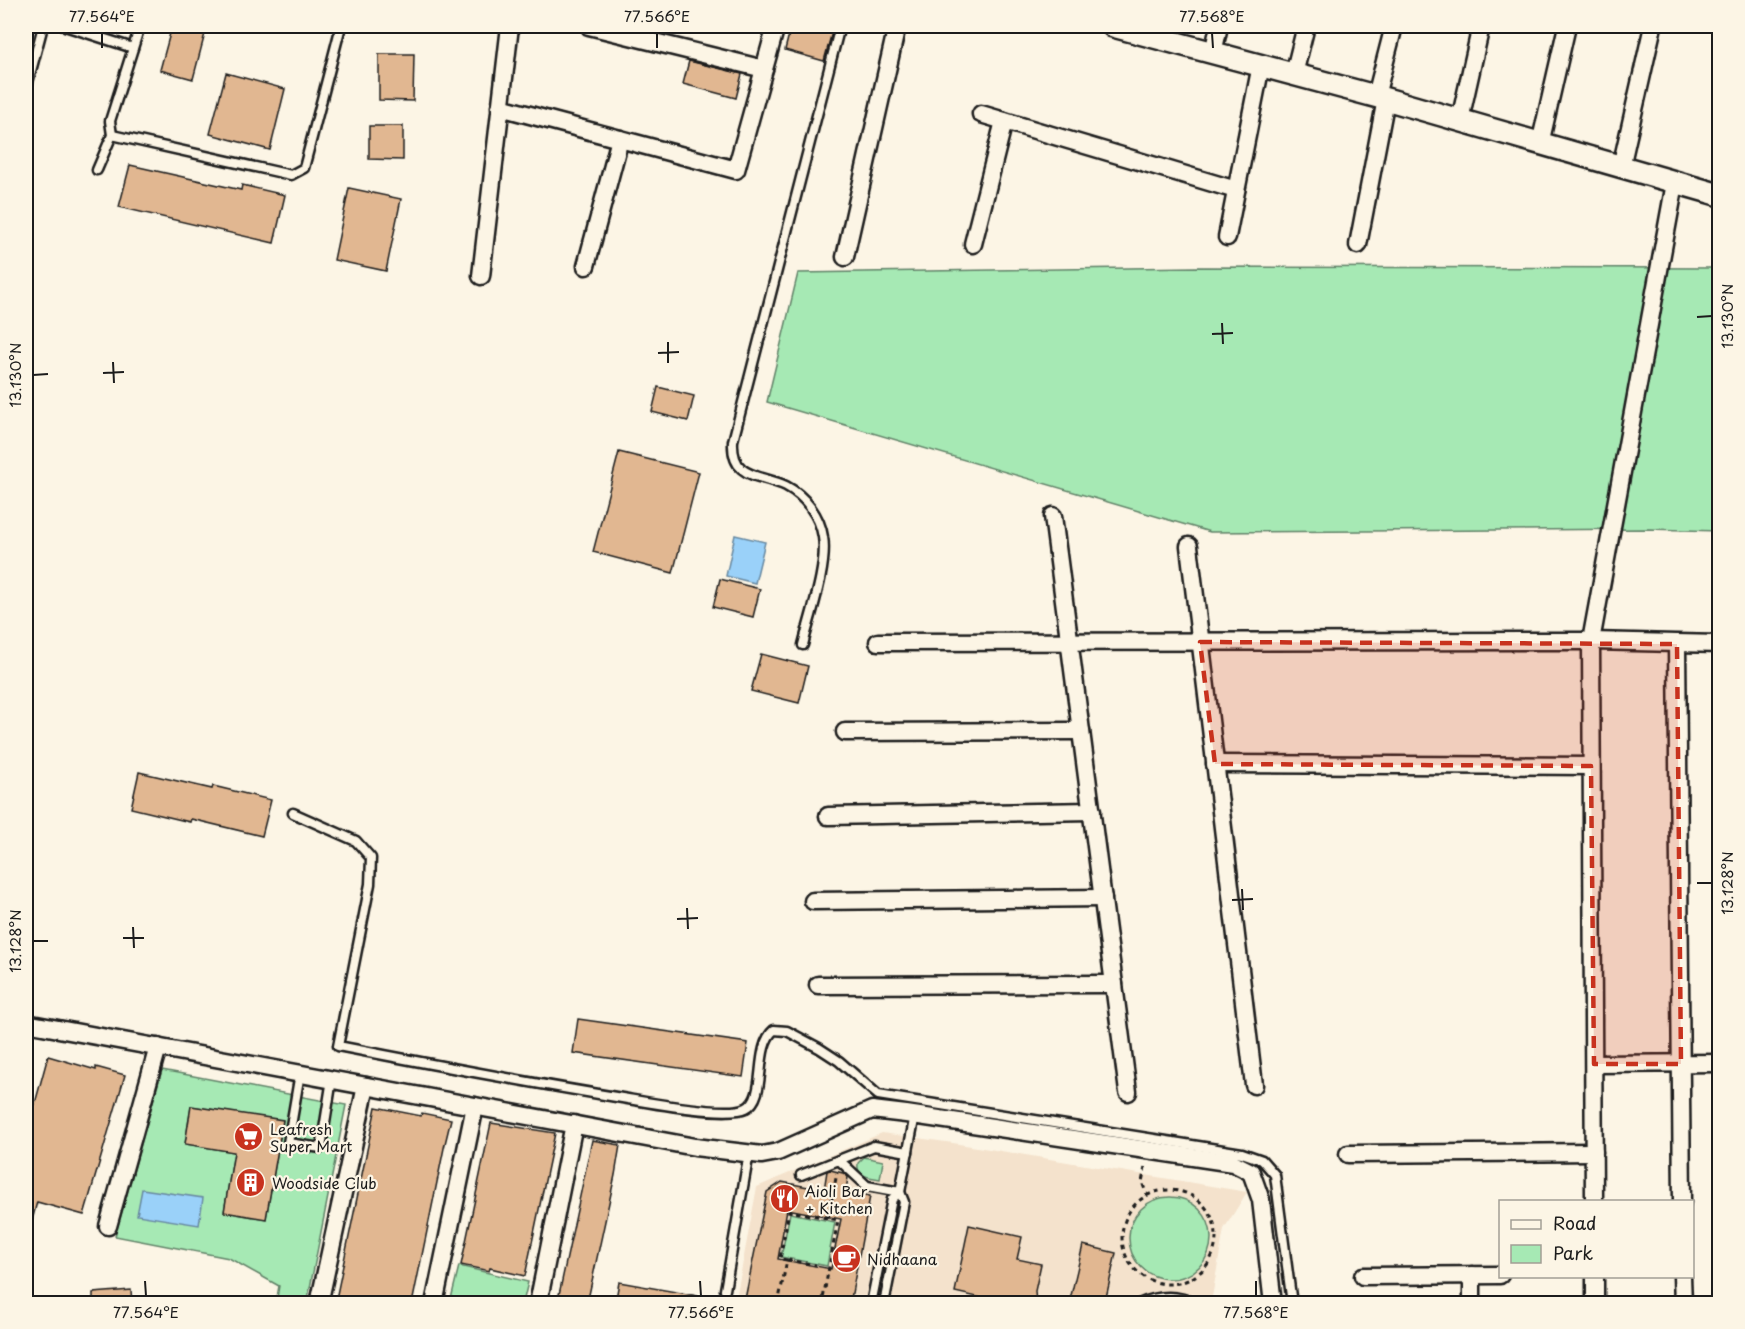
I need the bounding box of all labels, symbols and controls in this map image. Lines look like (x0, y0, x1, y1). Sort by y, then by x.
text: 77.564°E (69, 4, 135, 27)
text: 77.566°E (624, 4, 690, 27)
text: 77.568°E (1179, 4, 1245, 27)
text: 13.130°N (1715, 283, 1738, 349)
text: 13.130°N (3, 342, 26, 408)
text: 13.128°N (1715, 851, 1738, 915)
text: 13.128°N (3, 909, 26, 973)
place label: Leafresh Super Mart (270, 1117, 352, 1157)
supermarket icon: Leafresh Super Mart (233, 1121, 265, 1153)
building icon: Woodside Club (235, 1166, 267, 1198)
place label: Woodside Club (272, 1171, 376, 1194)
place label: Aioli Bar + Kitchen (805, 1179, 873, 1219)
restaurant icon: Aioli Bar + Kitchen (768, 1183, 800, 1215)
legend (1499, 1200, 1694, 1278)
text: Road (1553, 1209, 1597, 1236)
text: Park (1553, 1239, 1593, 1266)
cafe icon: Nidhaana (830, 1242, 862, 1274)
place label: Nidhaana (867, 1247, 938, 1270)
text: 77.564°E (113, 1300, 179, 1323)
text: 77.566°E (668, 1300, 734, 1323)
text: 77.568°E (1223, 1300, 1289, 1323)

